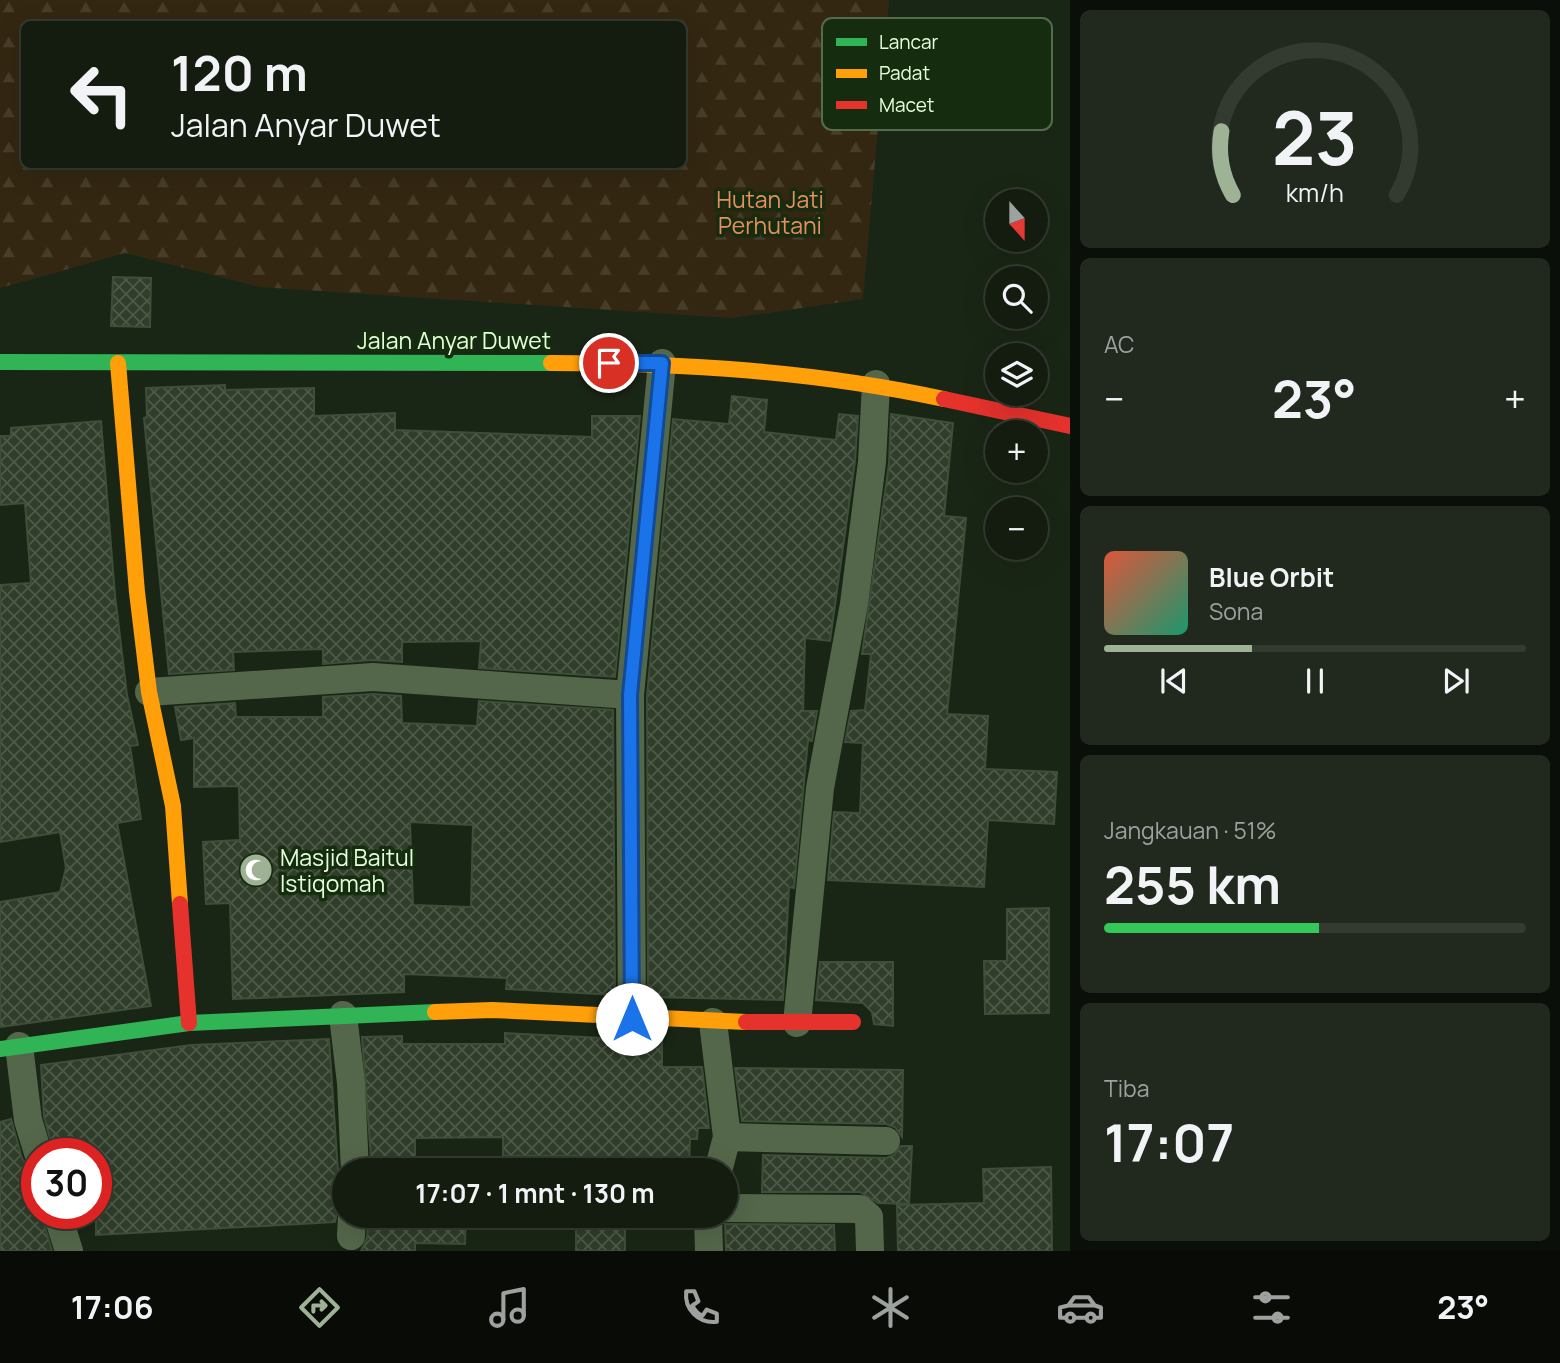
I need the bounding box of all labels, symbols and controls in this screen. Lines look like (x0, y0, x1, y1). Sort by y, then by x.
legend (822, 18, 1052, 130)
text: Lancar (879, 29, 938, 55)
text: 120 m (171, 39, 308, 106)
icon: left (56, 49, 147, 140)
text: Padat (879, 60, 930, 86)
text: 23 (1272, 87, 1358, 187)
text: Macet (879, 92, 934, 118)
text: Jalan Anyar Duwet (171, 103, 441, 147)
text: km/h (1286, 175, 1344, 210)
park label: Hutan Jati Perhutani (716, 183, 824, 241)
north arrow (985, 189, 1048, 252)
map controls (985, 189, 1048, 560)
button: search (985, 266, 1048, 329)
street label: Jalan Anyar Duwet (357, 324, 551, 356)
text: AC (1104, 328, 1135, 360)
pin (579, 333, 639, 393)
button: layers (985, 343, 1048, 406)
icon: arrive (590, 344, 628, 382)
text: 23° (1272, 363, 1357, 434)
text: − (1104, 372, 1125, 424)
text: + (1504, 372, 1526, 424)
button: + (985, 420, 1048, 483)
button: − (985, 497, 1048, 560)
text: Blue Orbit (1209, 559, 1334, 595)
text: Sona (1209, 595, 1263, 627)
icon: previous (1155, 662, 1193, 700)
icon: pause (1296, 662, 1334, 700)
icon: next (1437, 662, 1475, 700)
text: Jangkauan · 51% (1104, 814, 1276, 846)
place label: Masjid Baitul Istiqomah (280, 841, 414, 899)
text: 255 km (1104, 849, 1281, 920)
mosque icon: Masjid Baitul Istiqomah (237, 851, 275, 889)
position arrow (595, 982, 669, 1056)
text: Tiba (1104, 1072, 1149, 1104)
text: 17:07 (1104, 1107, 1234, 1178)
speed limit sign: 30 (21, 1138, 112, 1229)
text: 17:07 · 1 mnt · 130 m (415, 1175, 655, 1211)
icon: directions (295, 1283, 344, 1332)
icon: music (485, 1283, 534, 1332)
icon: phone (676, 1283, 725, 1332)
icon: climate (866, 1283, 915, 1332)
icon: car (1056, 1283, 1105, 1332)
icon: filters (1247, 1283, 1296, 1332)
text: 17:06 (71, 1285, 154, 1329)
text: 23° (1437, 1285, 1489, 1329)

